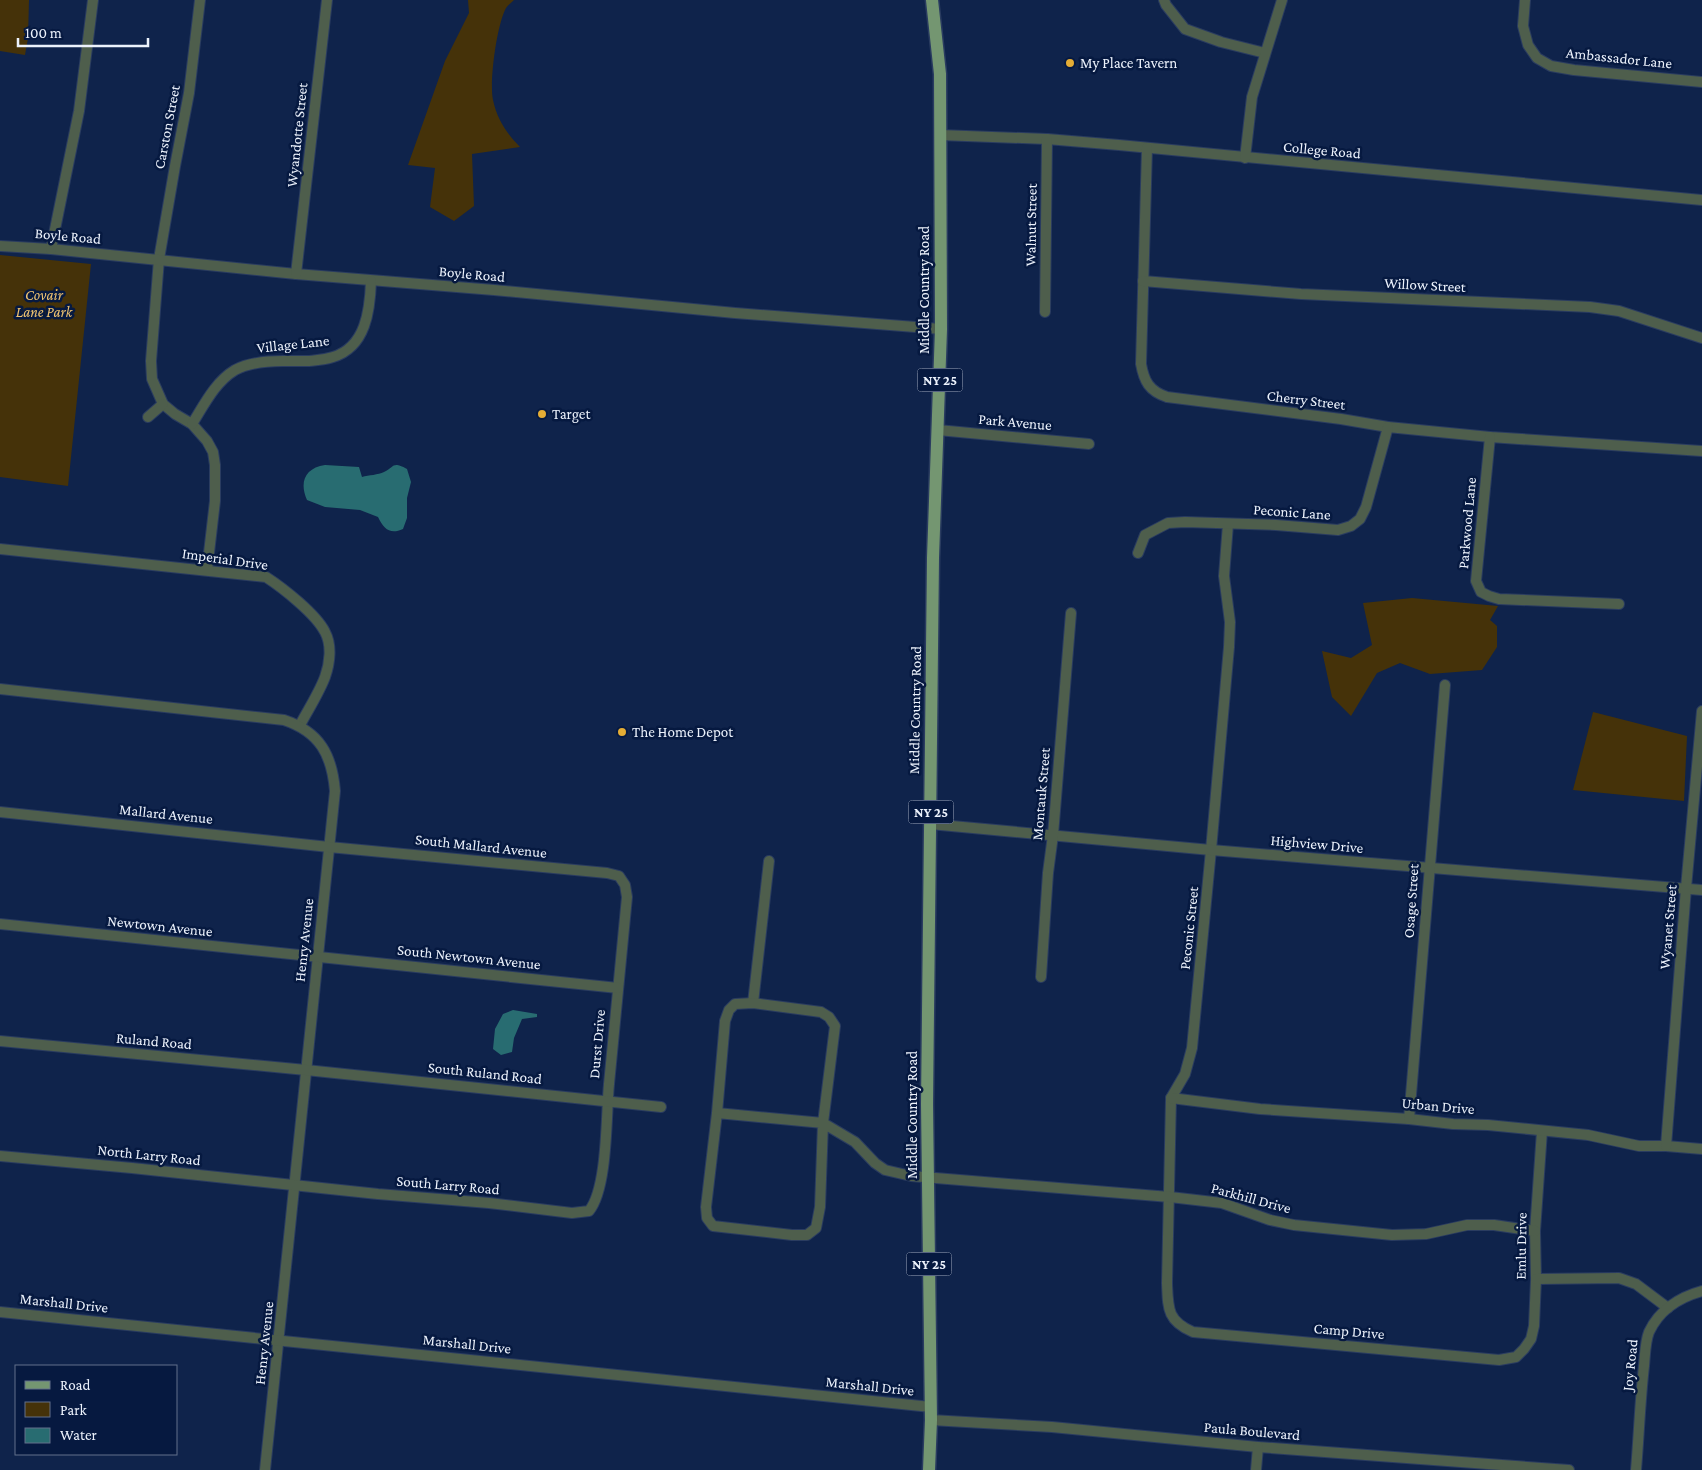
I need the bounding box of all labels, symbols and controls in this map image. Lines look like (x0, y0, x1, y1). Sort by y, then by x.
scale bar (18, 15, 148, 47)
text: 100 m (25, 25, 62, 41)
street label: Ambassador Lane (1565, 44, 1673, 72)
place label: My Place Tavern (1080, 55, 1177, 72)
marker: My Place Tavern (1064, 57, 1076, 69)
street label: Wyandotte Street (284, 81, 312, 188)
street label: Carston Street (151, 83, 183, 170)
street label: College Road (1283, 139, 1361, 162)
street label: Walnut Street (1022, 182, 1040, 267)
street label: Boyle Road (34, 225, 102, 248)
street label: Middle Country Road (916, 226, 933, 354)
street label: Boyle Road (438, 263, 506, 286)
street label: Willow Street (1384, 275, 1467, 295)
park label: Covair Lane Park (16, 287, 74, 320)
street label: Village Lane (256, 332, 331, 357)
road number: NY 25 (918, 368, 962, 392)
street label: Cherry Street (1266, 387, 1347, 414)
place label: Target (552, 406, 591, 423)
marker: Target (536, 408, 548, 420)
street label: Park Avenue (978, 411, 1053, 433)
street label: Parkwood Lane (1455, 476, 1479, 570)
street label: Peconic Lane (1253, 501, 1332, 523)
street label: Imperial Drive (181, 545, 269, 574)
street label: Middle Country Road (906, 646, 925, 774)
place label: The Home Depot (632, 724, 734, 741)
marker: The Home Depot (616, 726, 628, 738)
street label: Montauk Street (1029, 746, 1053, 841)
road number: NY 25 (908, 800, 954, 824)
street label: Mallard Avenue (118, 801, 214, 827)
street label: South Mallard Avenue (414, 831, 548, 861)
street label: Highview Drive (1270, 832, 1364, 857)
street label: Osage Street (1400, 862, 1423, 939)
street label: Wyanet Street (1656, 883, 1681, 970)
street label: Peconic Street (1177, 885, 1201, 970)
street label: Henry Avenue (292, 897, 317, 983)
street label: Newtown Avenue (107, 913, 214, 940)
street label: South Newtown Avenue (397, 942, 542, 973)
street label: Durst Drive (586, 1008, 608, 1079)
street label: Ruland Road (115, 1030, 193, 1052)
street label: Middle Country Road (904, 1051, 921, 1179)
street label: South Ruland Road (427, 1059, 543, 1087)
street label: Urban Drive (1401, 1095, 1476, 1117)
street label: North Larry Road (97, 1142, 201, 1169)
street label: South Larry Road (396, 1173, 500, 1198)
street label: Parkhill Drive (1209, 1180, 1293, 1216)
street label: Emlu Drive (1512, 1212, 1530, 1280)
road number: NY 25 (906, 1252, 952, 1276)
street label: Marshall Drive (19, 1290, 109, 1316)
street label: Henry Avenue (252, 1300, 277, 1386)
street label: Camp Drive (1313, 1320, 1386, 1343)
street label: Marshall Drive (422, 1331, 512, 1357)
street label: Joy Road (1619, 1338, 1642, 1394)
legend (15, 1365, 178, 1455)
street label: Marshall Drive (825, 1373, 915, 1399)
text: Road (60, 1377, 91, 1393)
text: Park (60, 1402, 87, 1418)
street label: Paula Boulevard (1203, 1419, 1301, 1443)
text: Water (60, 1427, 97, 1443)

